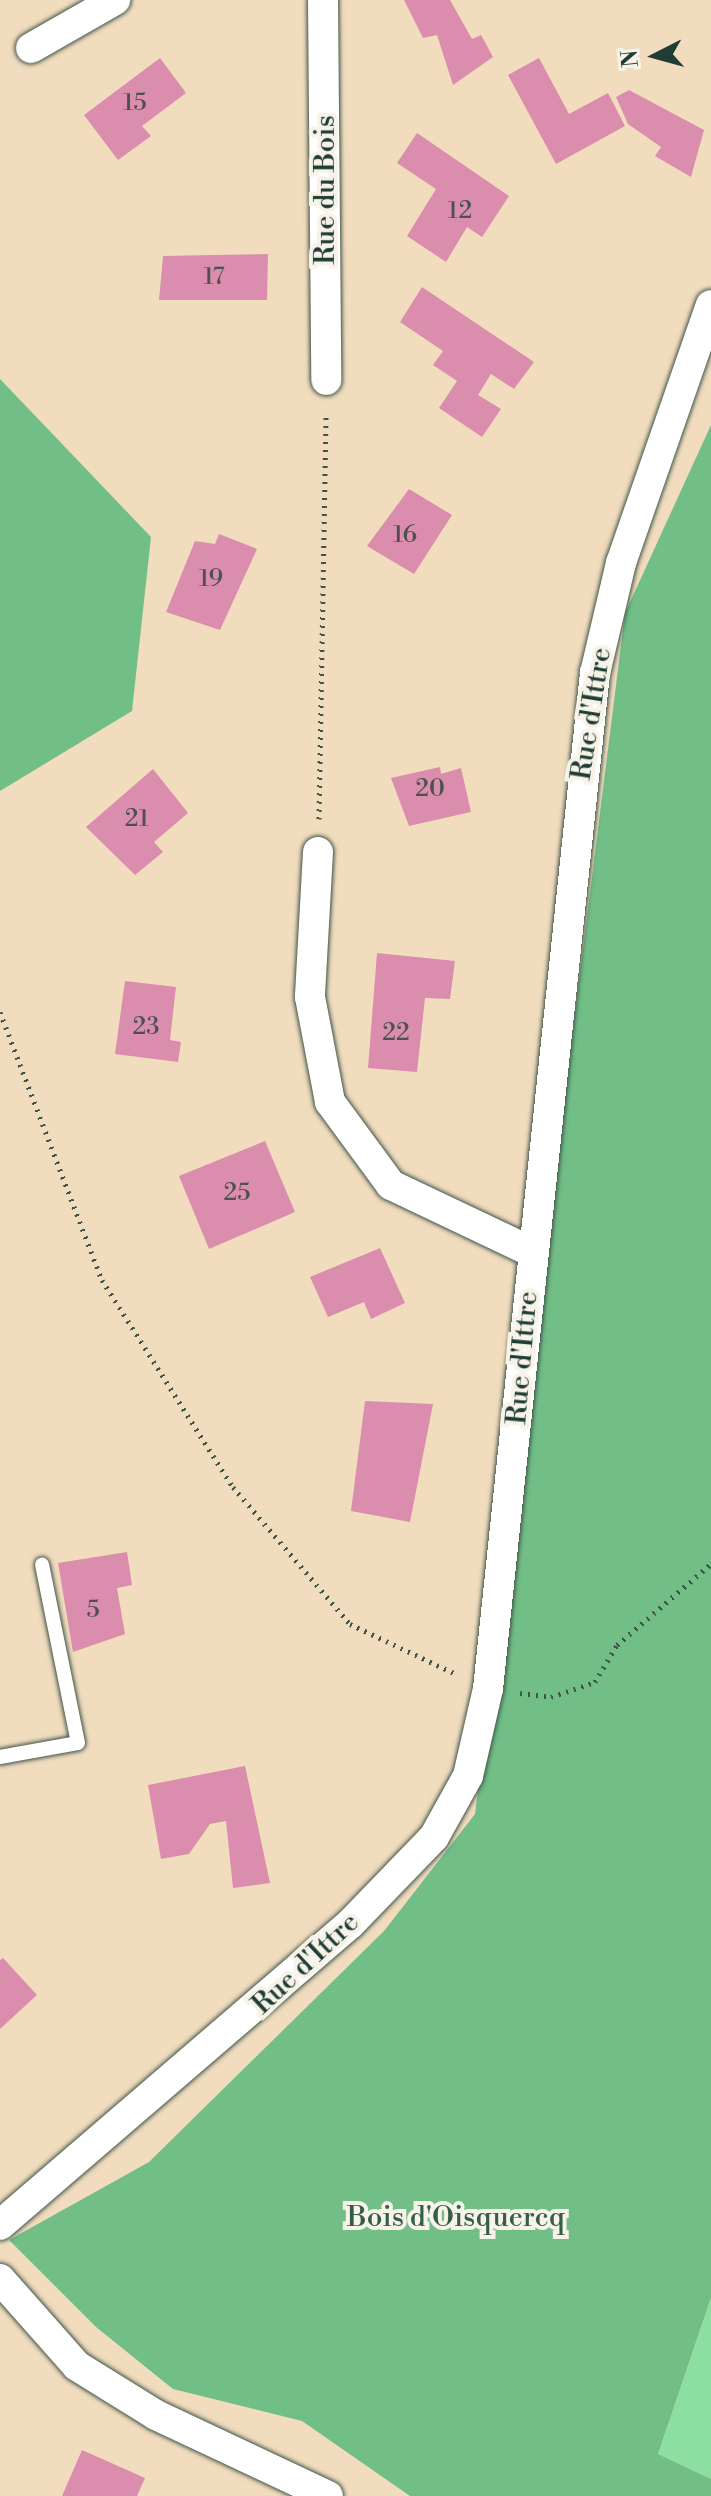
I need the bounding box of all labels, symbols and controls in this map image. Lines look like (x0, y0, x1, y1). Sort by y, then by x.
north arrow (615, 16, 695, 96)
text: N (616, 48, 645, 69)
house number: 15 (123, 90, 147, 118)
street label: Rue du Bois (309, 115, 343, 265)
house number: 12 (448, 198, 472, 226)
house number: 17 (203, 264, 225, 292)
house number: 16 (393, 522, 417, 550)
house number: 19 (199, 566, 223, 594)
street label: Rue d'Ittre (565, 645, 619, 783)
house number: 20 (415, 776, 445, 804)
house number: 21 (125, 806, 149, 834)
house number: 23 (133, 1014, 159, 1042)
house number: 22 (382, 1020, 410, 1048)
house number: 25 (224, 1180, 250, 1208)
street label: Rue d'Ittre (500, 1290, 546, 1426)
house number: 5 (86, 1597, 100, 1625)
street label: Rue d'Ittre (246, 1906, 366, 2022)
park label: Bois d'Oisquercq (347, 2201, 565, 2235)

